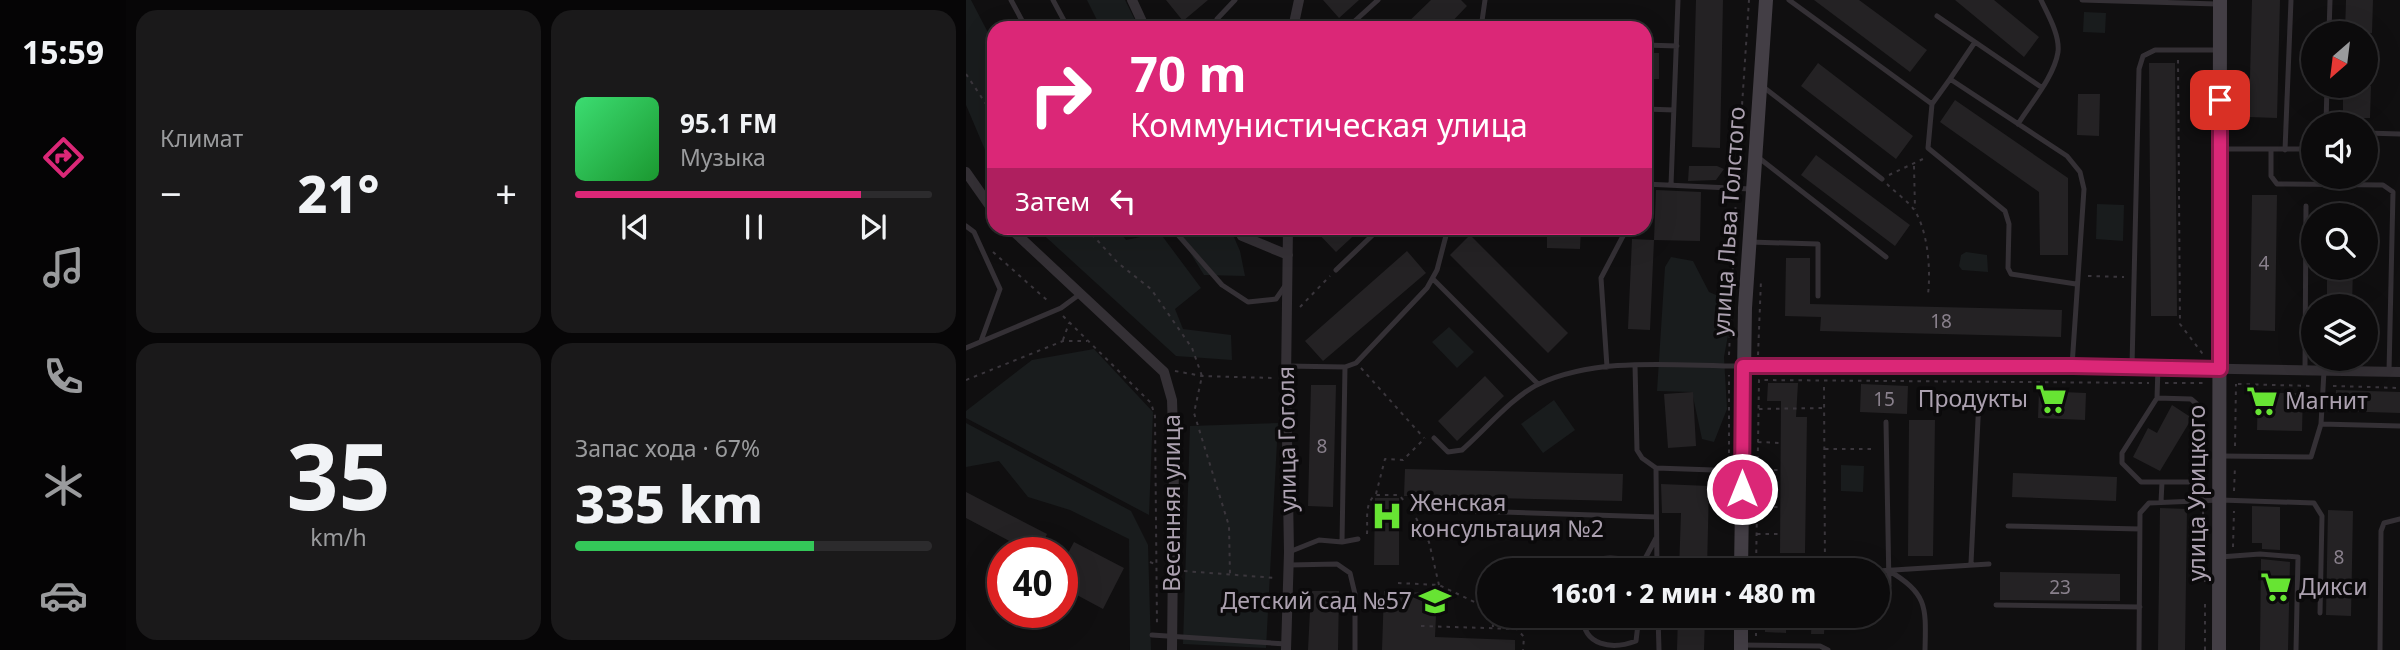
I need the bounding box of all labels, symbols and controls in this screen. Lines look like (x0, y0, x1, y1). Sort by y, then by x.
north arrow (2301, 21, 2378, 98)
map controls (2301, 21, 2378, 371)
text: 15:59 (22, 30, 104, 73)
text: 70 m (1130, 40, 1247, 106)
icon: right (1015, 49, 1106, 140)
pin (2190, 70, 2250, 130)
icon: arrive (2201, 81, 2239, 119)
text: Коммунистическая улица (1130, 103, 1528, 146)
text: 95.1 FM (680, 105, 777, 141)
street label: улица Льва Толстого (1704, 105, 1752, 337)
button: sound (2301, 112, 2378, 189)
text: Климат (160, 122, 243, 154)
icon: directions (39, 133, 88, 182)
text: Музыка (680, 141, 766, 173)
text: 21° (297, 157, 380, 228)
text: − (160, 167, 182, 219)
text: + (495, 167, 517, 219)
icon: left (1104, 182, 1142, 220)
text: Затем (1015, 183, 1090, 219)
button: search (2301, 203, 2378, 280)
icon: previous (616, 208, 654, 246)
icon: pause (735, 208, 773, 246)
icon: next (854, 208, 892, 246)
icon: music (39, 243, 88, 292)
house number: 4 (2259, 250, 2270, 276)
button: layers (2301, 294, 2378, 371)
house number: 18 (1930, 308, 1952, 334)
icon: phone (39, 352, 88, 401)
street label: улица Гоголя (1269, 366, 1303, 512)
place label: Продукты (1918, 382, 2028, 414)
supermarket icon: Продукты (2034, 382, 2068, 416)
supermarket icon: Магнит (2245, 384, 2279, 418)
place label: Магнит (2285, 384, 2368, 416)
house number: 15 (1873, 386, 1895, 412)
street label: улица Урицкого (2180, 405, 2212, 581)
text: 35 (286, 413, 391, 537)
street label: Весенняя улица (1155, 414, 1187, 592)
text: Запас хода · 67% (575, 432, 760, 464)
house number: 8 (1317, 433, 1327, 459)
position arrow (1705, 452, 1779, 526)
icon: climate (39, 461, 88, 510)
text: 335 km (575, 467, 763, 538)
place label: Женская консультация №2 (1410, 486, 1604, 544)
hospital icon: Женская консультация №2 (1370, 499, 1404, 533)
text: km/h (310, 521, 367, 553)
speed limit sign: 40 (987, 537, 1078, 628)
house number: 8 (2334, 544, 2344, 570)
supermarket icon: Дикси (2259, 570, 2293, 604)
place label: Дикси (2299, 570, 2367, 602)
icon: car (39, 571, 88, 620)
house number: 23 (2049, 574, 2071, 600)
text: 16:01 · 2 мин · 480 m (1551, 575, 1816, 611)
place label: Детский сад №57 (1220, 584, 1412, 616)
school or university icon: Детский сад №57 (1418, 584, 1452, 618)

